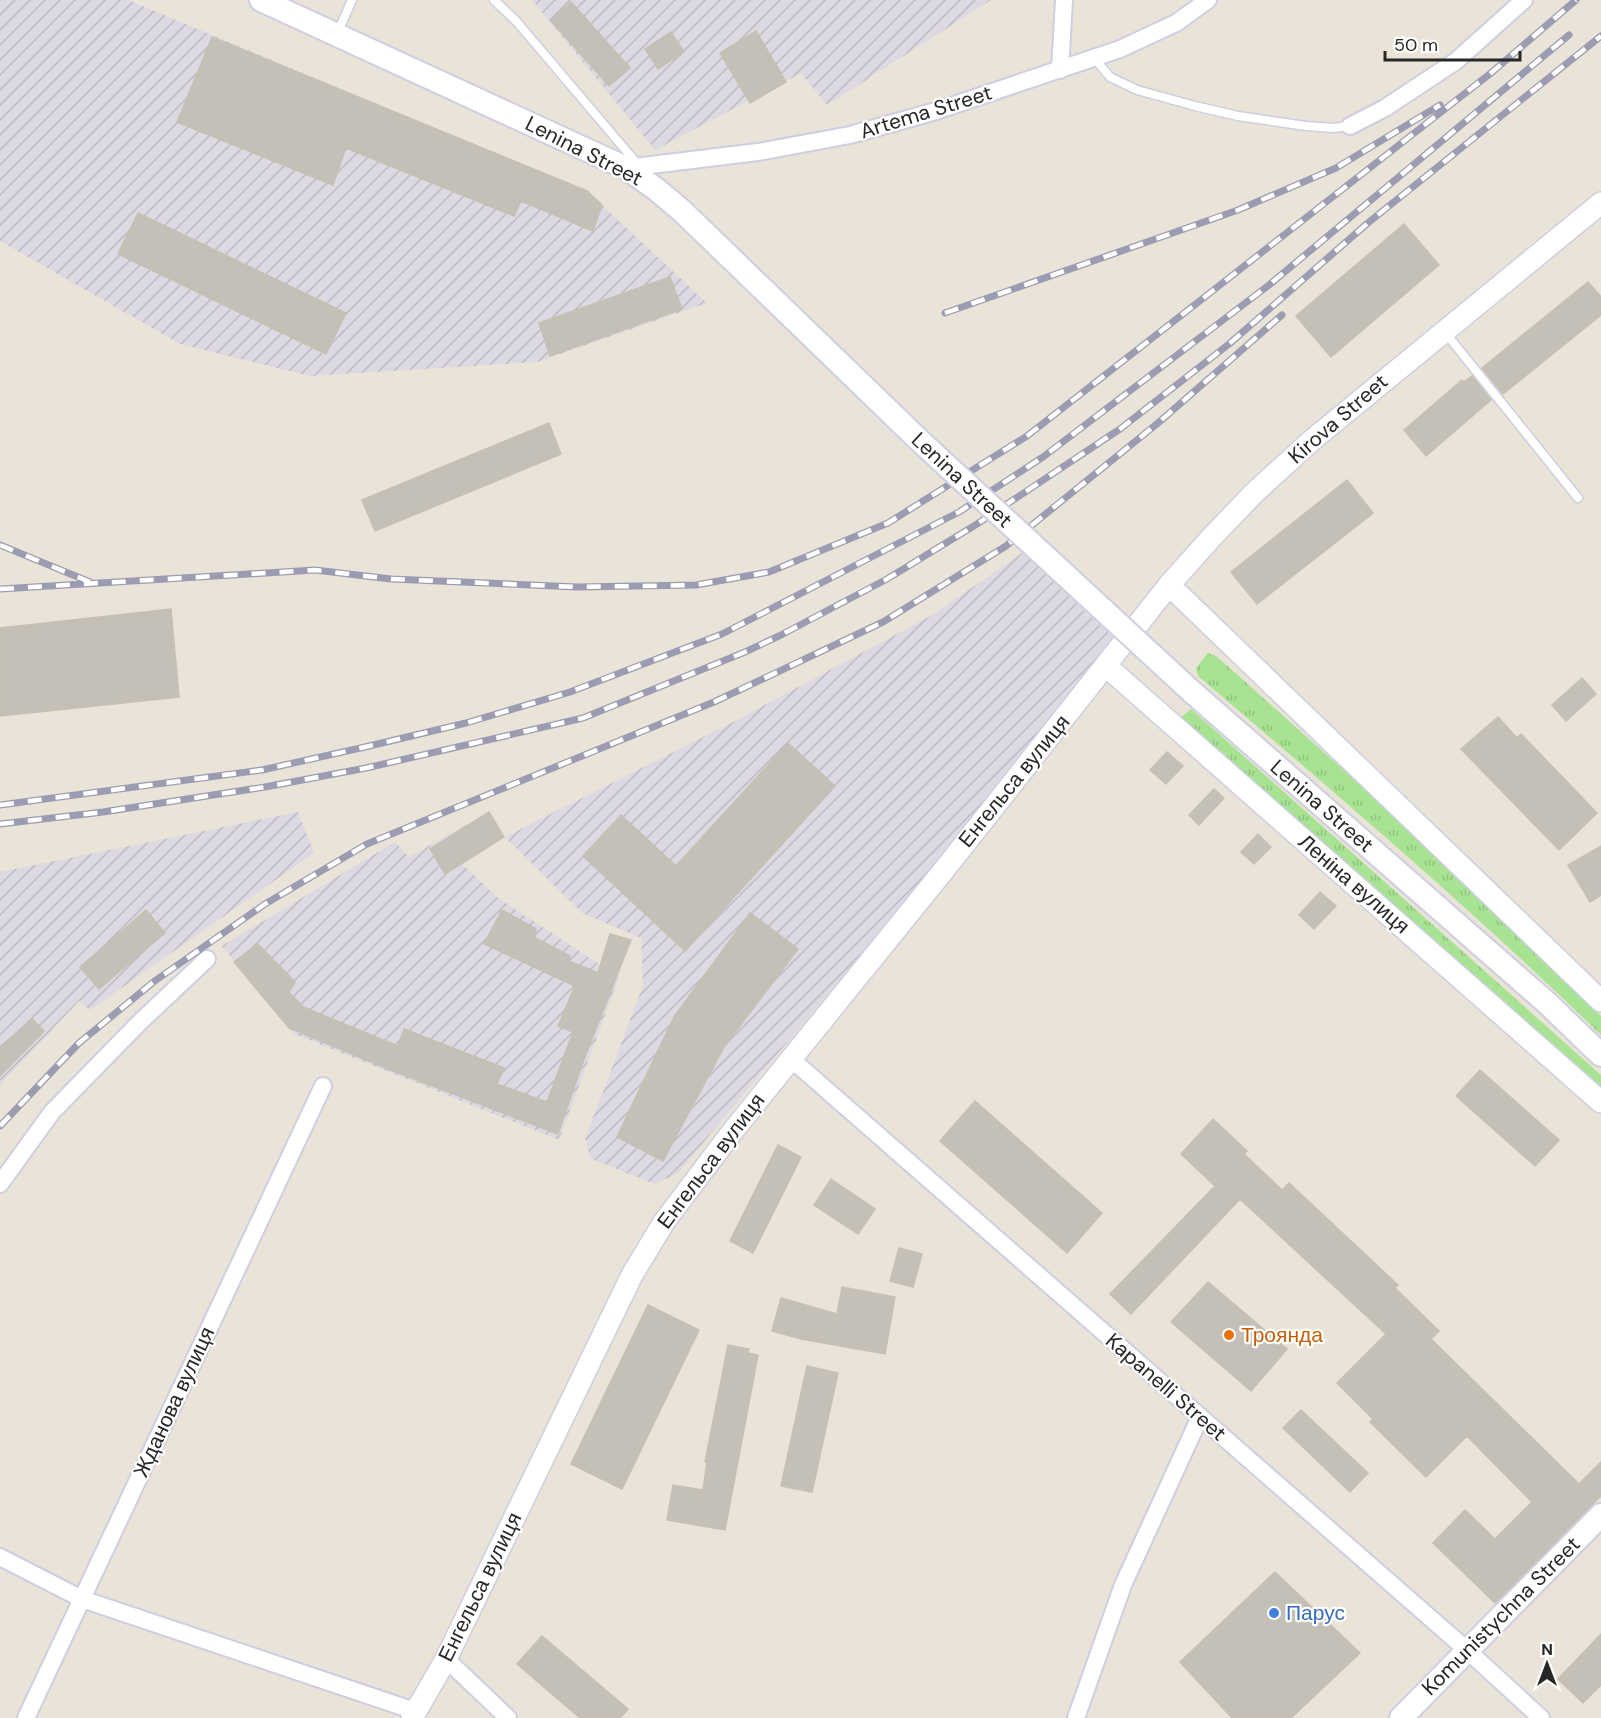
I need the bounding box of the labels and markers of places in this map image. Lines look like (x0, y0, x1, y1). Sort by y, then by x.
place label: Троянда (1241, 1321, 1323, 1349)
marker: Троянда (1222, 1328, 1236, 1342)
place label: Парус (1286, 1599, 1345, 1627)
marker: Парус (1267, 1606, 1281, 1620)

